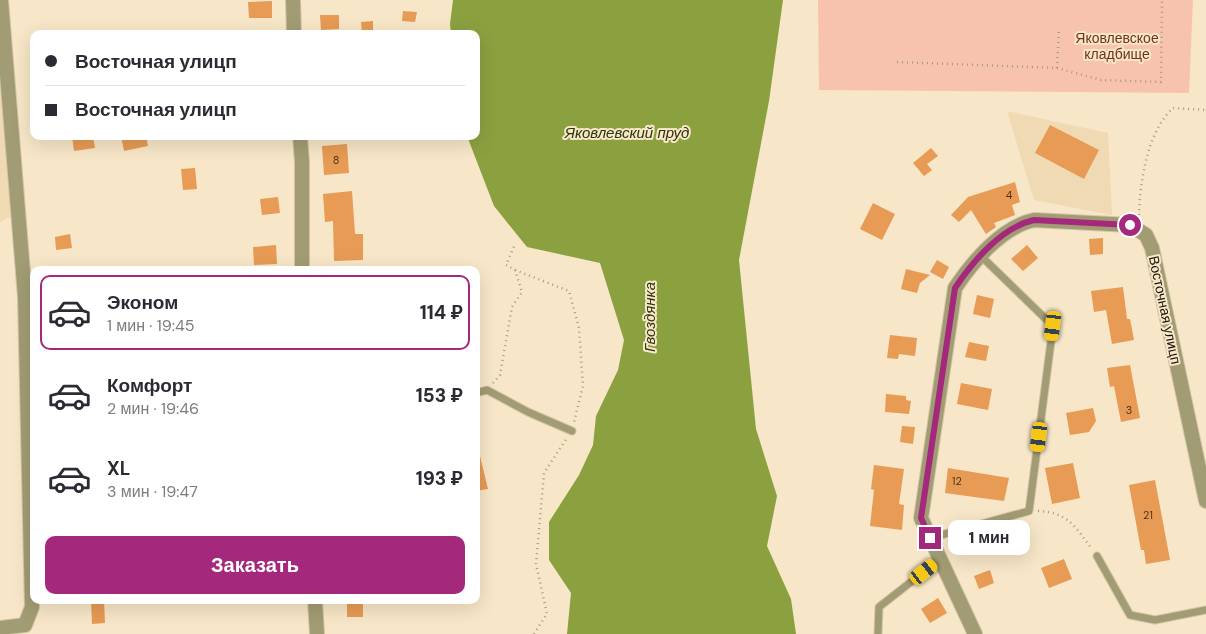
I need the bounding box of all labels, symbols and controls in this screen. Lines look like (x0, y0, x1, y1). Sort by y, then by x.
park label: Яковлевское кладбище (1075, 29, 1159, 63)
text: Восточная улицп (75, 49, 237, 74)
text: Восточная улицп (75, 97, 237, 122)
water label: Яковлевский пруд (564, 123, 689, 143)
house number: 8 (333, 153, 339, 167)
house number: 4 (1006, 188, 1013, 202)
route start (1119, 214, 1141, 236)
street label: Восточная улицп (1145, 254, 1185, 366)
water label: Гвоздянка (640, 282, 660, 352)
icon: car (47, 290, 92, 335)
text: Эконом (107, 290, 178, 315)
text: 114 ₽ (420, 300, 463, 325)
car (1043, 310, 1062, 342)
text: 1 мин · 19:45 (107, 315, 194, 336)
icon: car (47, 373, 92, 418)
text: Комфорт (107, 373, 192, 398)
text: 153 ₽ (416, 383, 463, 408)
text: 2 мин · 19:46 (107, 398, 199, 419)
house number: 3 (1126, 403, 1132, 417)
car (1029, 421, 1048, 453)
icon: car (47, 456, 92, 501)
text: XL (107, 456, 130, 481)
text: 193 ₽ (416, 466, 463, 491)
house number: 12 (952, 474, 962, 488)
text: 3 мин · 19:47 (107, 481, 198, 502)
house number: 21 (1143, 508, 1153, 522)
callout: 1 мин (948, 520, 1030, 556)
route end (919, 527, 941, 549)
text: 1 мин (969, 527, 1009, 548)
button: Заказать (45, 536, 465, 594)
car (907, 557, 940, 587)

